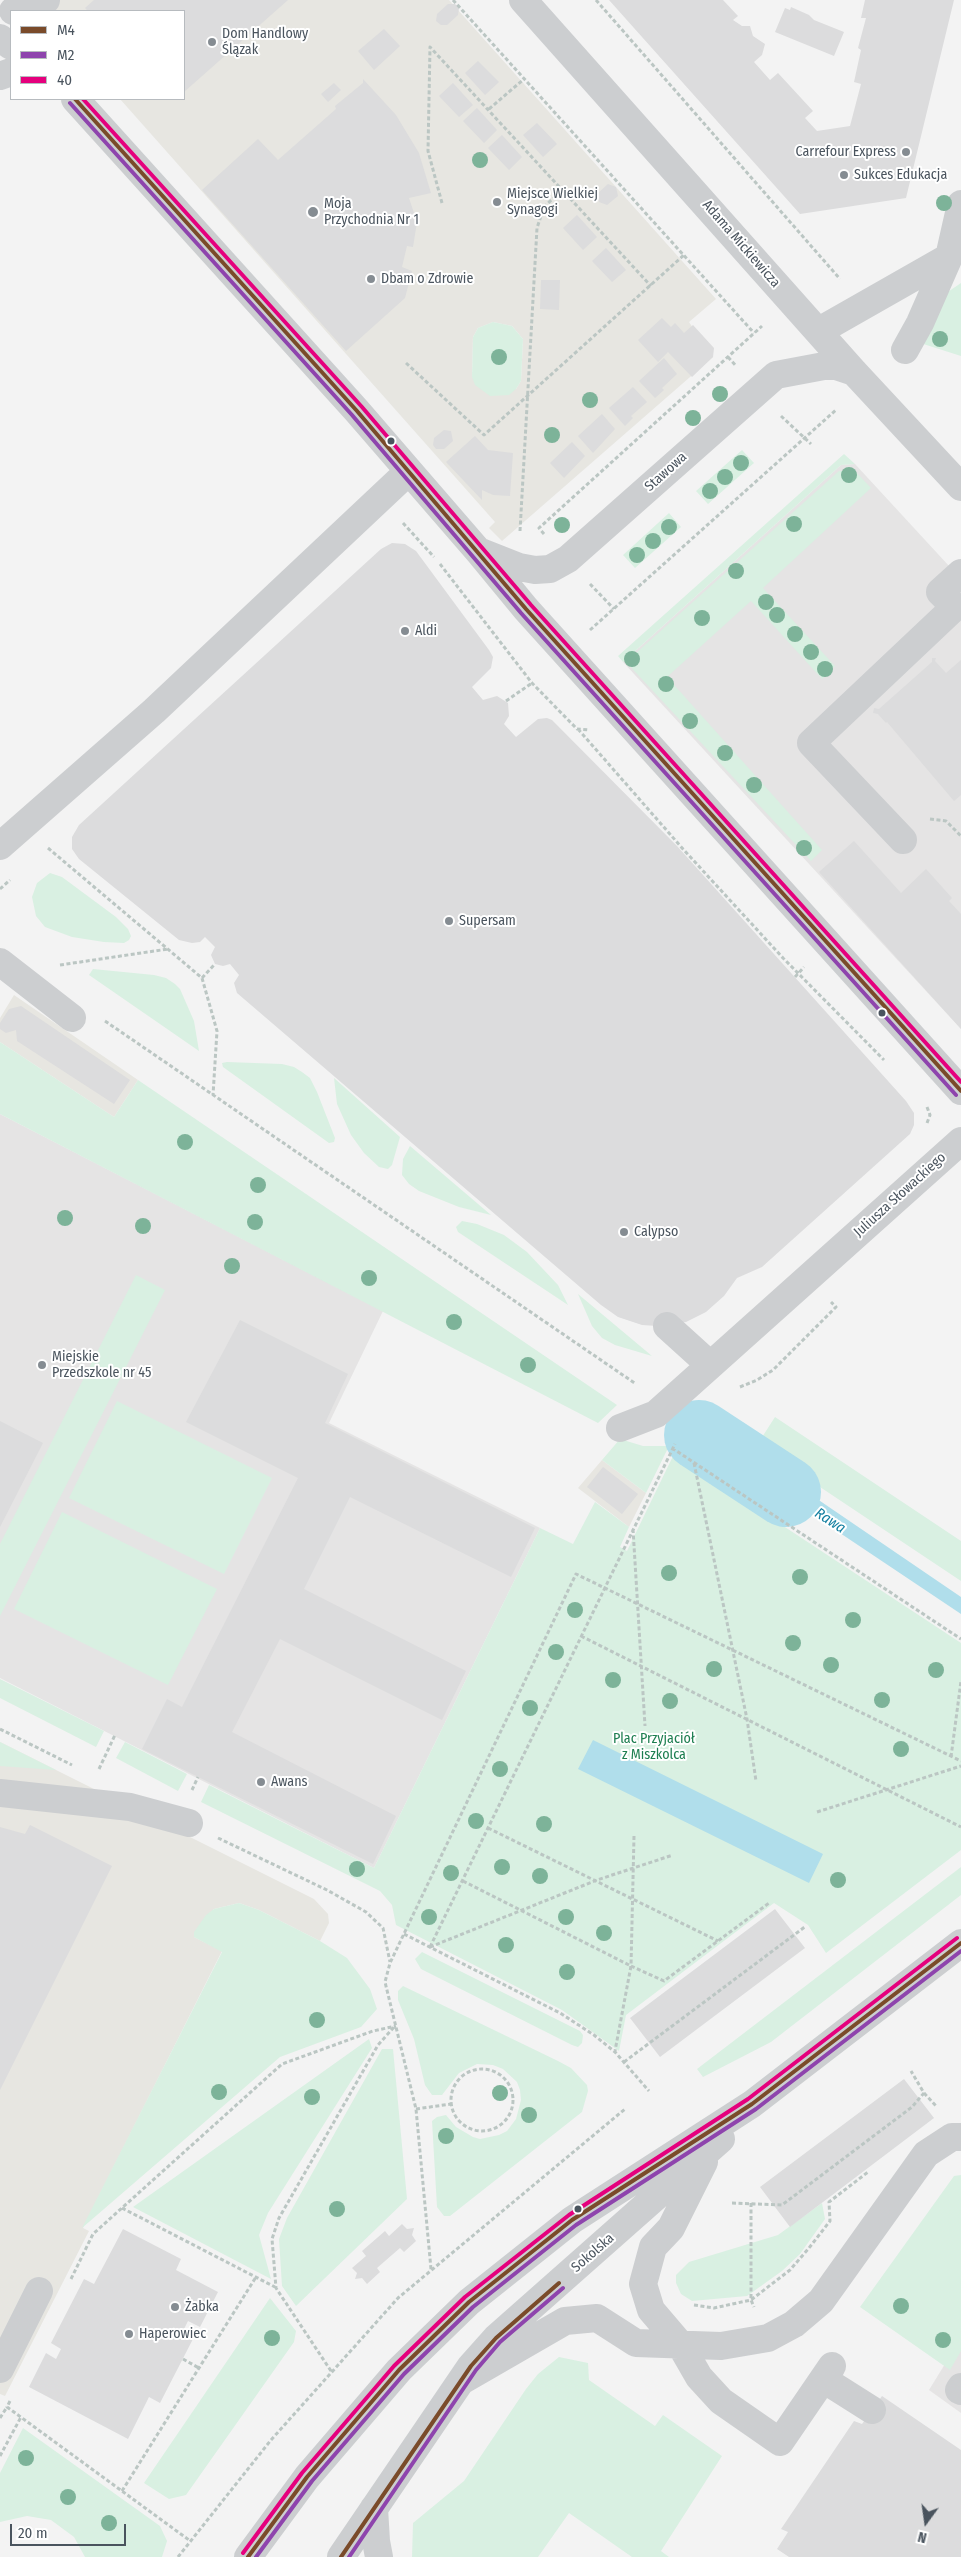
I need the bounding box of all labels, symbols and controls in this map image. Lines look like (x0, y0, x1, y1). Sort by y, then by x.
legend (10, 10, 185, 100)
text: M4 (57, 21, 75, 39)
place label: Dom Handlowy Ślązak (222, 26, 308, 58)
marker: Dom Handlowy Ślązak (206, 36, 218, 48)
text: M2 (57, 46, 74, 64)
text: 40 (57, 71, 72, 89)
place label: Carrefour Express (795, 144, 896, 160)
marker: Carrefour Express (900, 146, 912, 158)
place label: Sukces Edukacja (854, 167, 947, 183)
marker: Sukces Edukacja (838, 169, 850, 181)
place label: Miejsce Wielkiej Synagogi (507, 186, 598, 218)
place label: Moja Przychodnia Nr 1 (324, 196, 419, 228)
marker: Miejsce Wielkiej Synagogi (491, 196, 503, 208)
street label: Adama Mickiewicza (699, 197, 783, 291)
marker: Moja Przychodnia Nr 1 (306, 205, 320, 219)
place label: Dbam o Zdrowie (381, 271, 473, 287)
marker: Dbam o Zdrowie (365, 273, 377, 285)
unlabelled marker (386, 436, 396, 446)
street label: Stawowa (642, 449, 690, 495)
place label: Aldi (415, 623, 437, 639)
marker: Aldi (399, 625, 411, 637)
place label: Supersam (459, 913, 516, 929)
marker: Supersam (443, 915, 455, 927)
unlabelled marker (877, 1008, 887, 1018)
street label: Juliusza Słowackiego (851, 1149, 949, 1241)
place label: Calypso (634, 1224, 678, 1240)
marker: Calypso (618, 1226, 630, 1238)
place label: Miejskie Przedszkole nr 45 (52, 1349, 151, 1381)
marker: Miejskie Przedszkole nr 45 (36, 1359, 48, 1371)
water label: Rawa (811, 1504, 849, 1538)
park label: Plac Przyjaciół z Miszkolca (613, 1731, 695, 1764)
place label: Awans (271, 1774, 308, 1790)
marker: Awans (255, 1776, 267, 1788)
unlabelled marker (573, 2204, 583, 2214)
street label: Sokolska (568, 2230, 618, 2276)
place label: Żabka (185, 2299, 219, 2315)
marker: Żabka (169, 2301, 181, 2313)
place label: Haperowiec (139, 2326, 206, 2342)
marker: Haperowiec (123, 2328, 135, 2340)
north arrow (901, 2497, 951, 2547)
scale bar (12, 2514, 129, 2546)
text: 20 m (18, 2524, 48, 2542)
text: N (916, 2528, 928, 2546)

